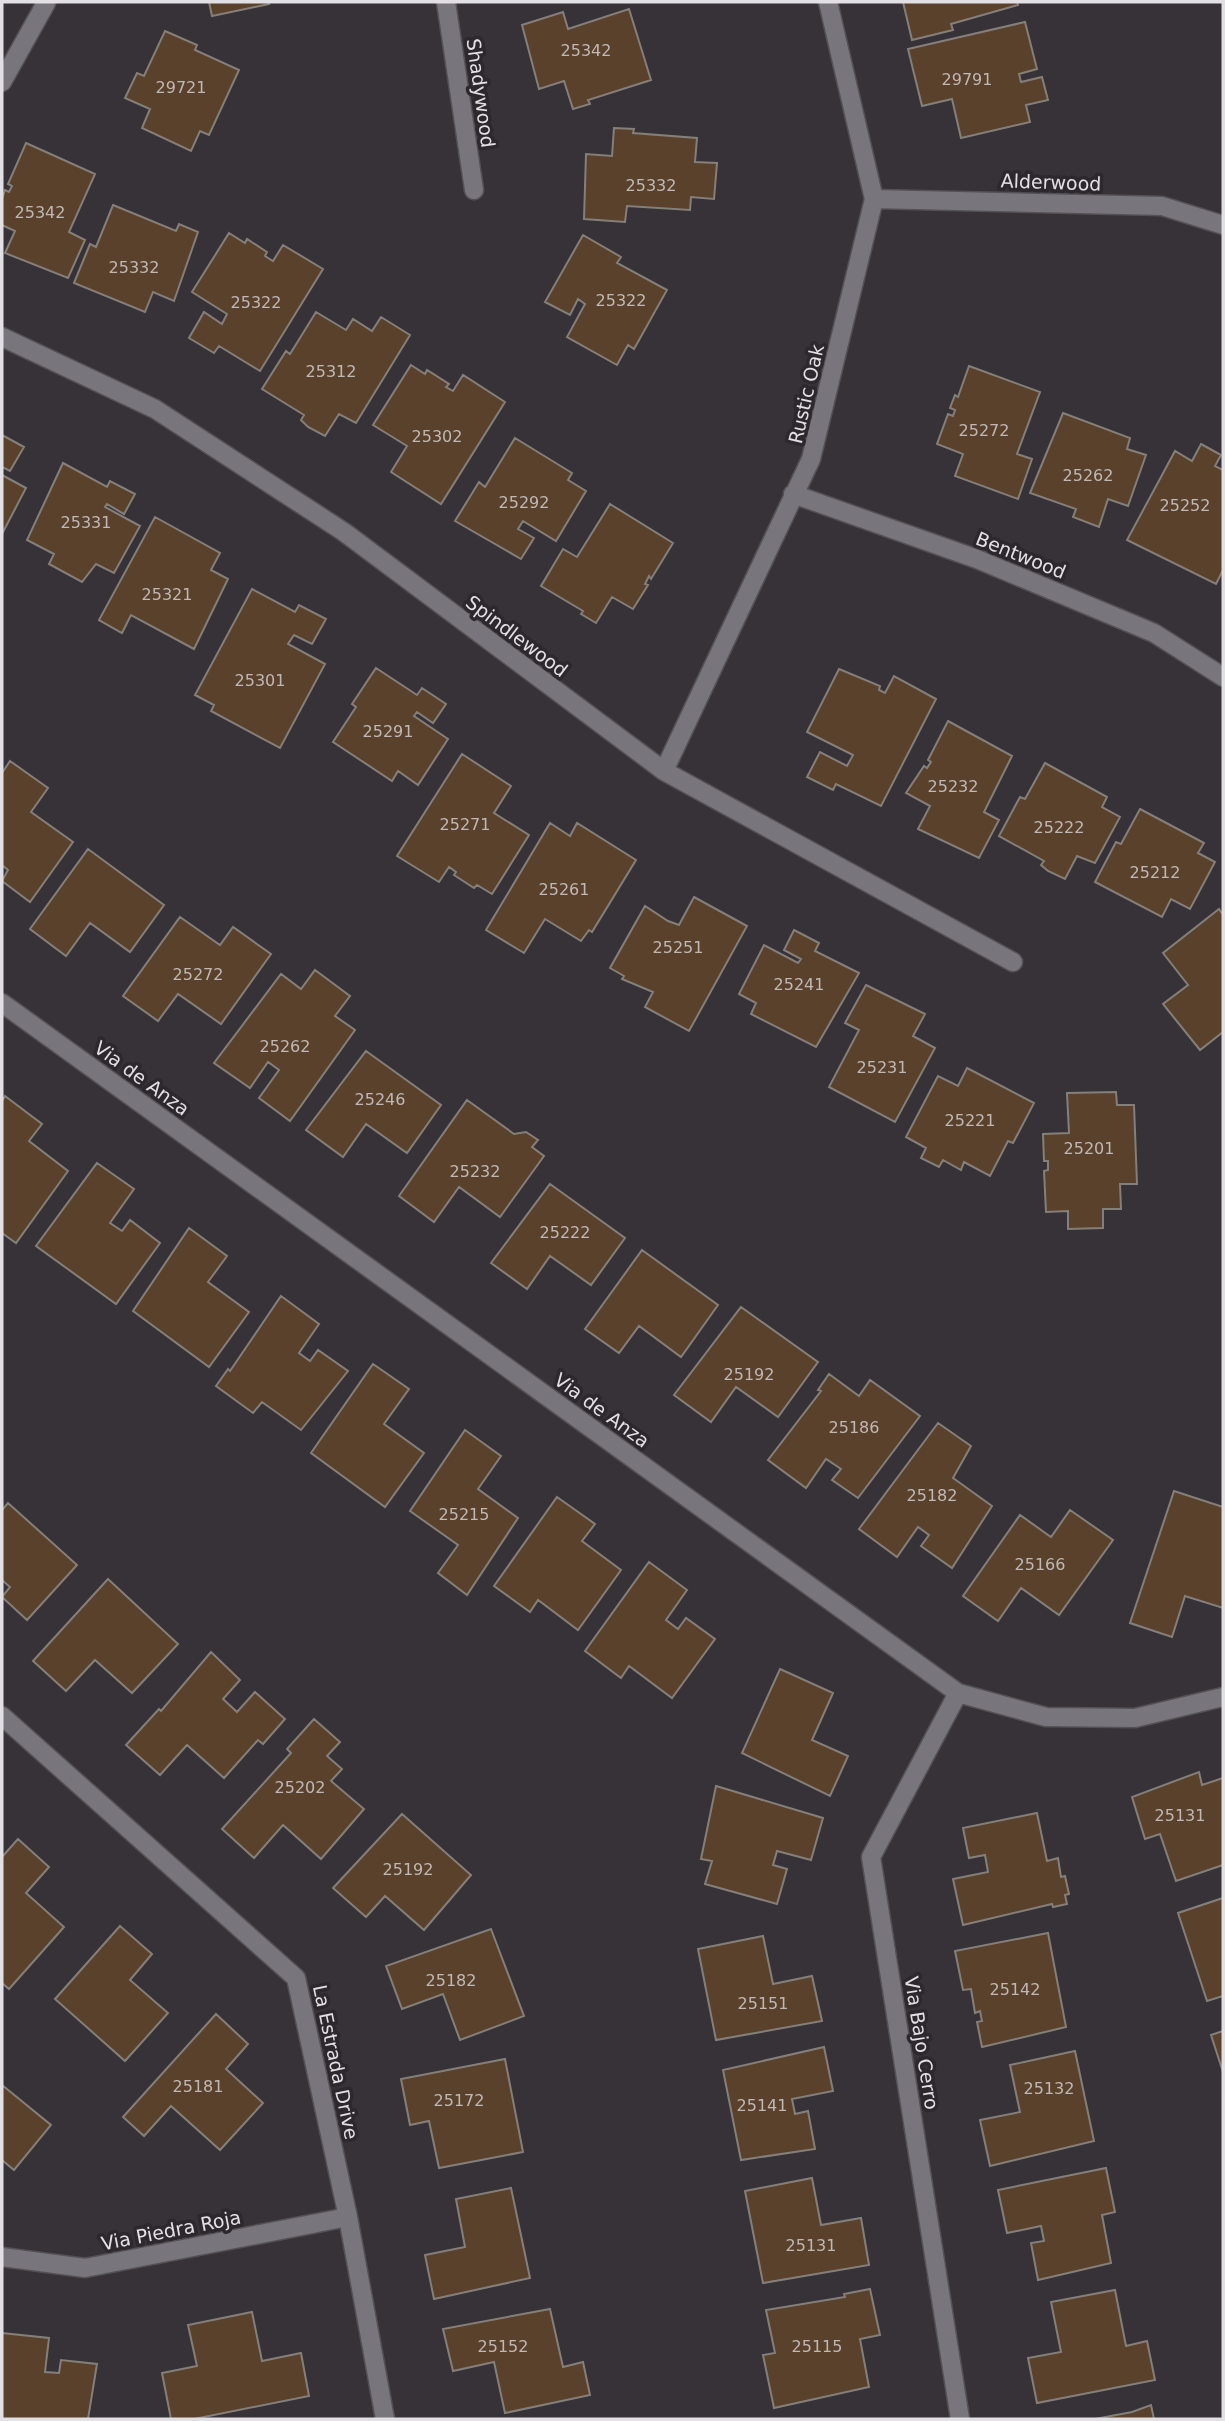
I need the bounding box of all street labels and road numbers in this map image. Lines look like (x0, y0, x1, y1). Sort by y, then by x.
street label: Shadywood (462, 37, 500, 149)
street label: Alderwood (1000, 169, 1102, 195)
street label: Rustic Oak (784, 342, 828, 446)
street label: Bentwood (973, 527, 1069, 583)
street label: Spindlewood (462, 591, 572, 681)
street label: Via de Anza (90, 1036, 194, 1120)
street label: Via de Anza (550, 1368, 654, 1452)
street label: Via Bajo Cerro (901, 1975, 943, 2111)
street label: La Estrada Drive (309, 1983, 363, 2141)
street label: Via Piedra Roja (99, 2206, 243, 2254)

